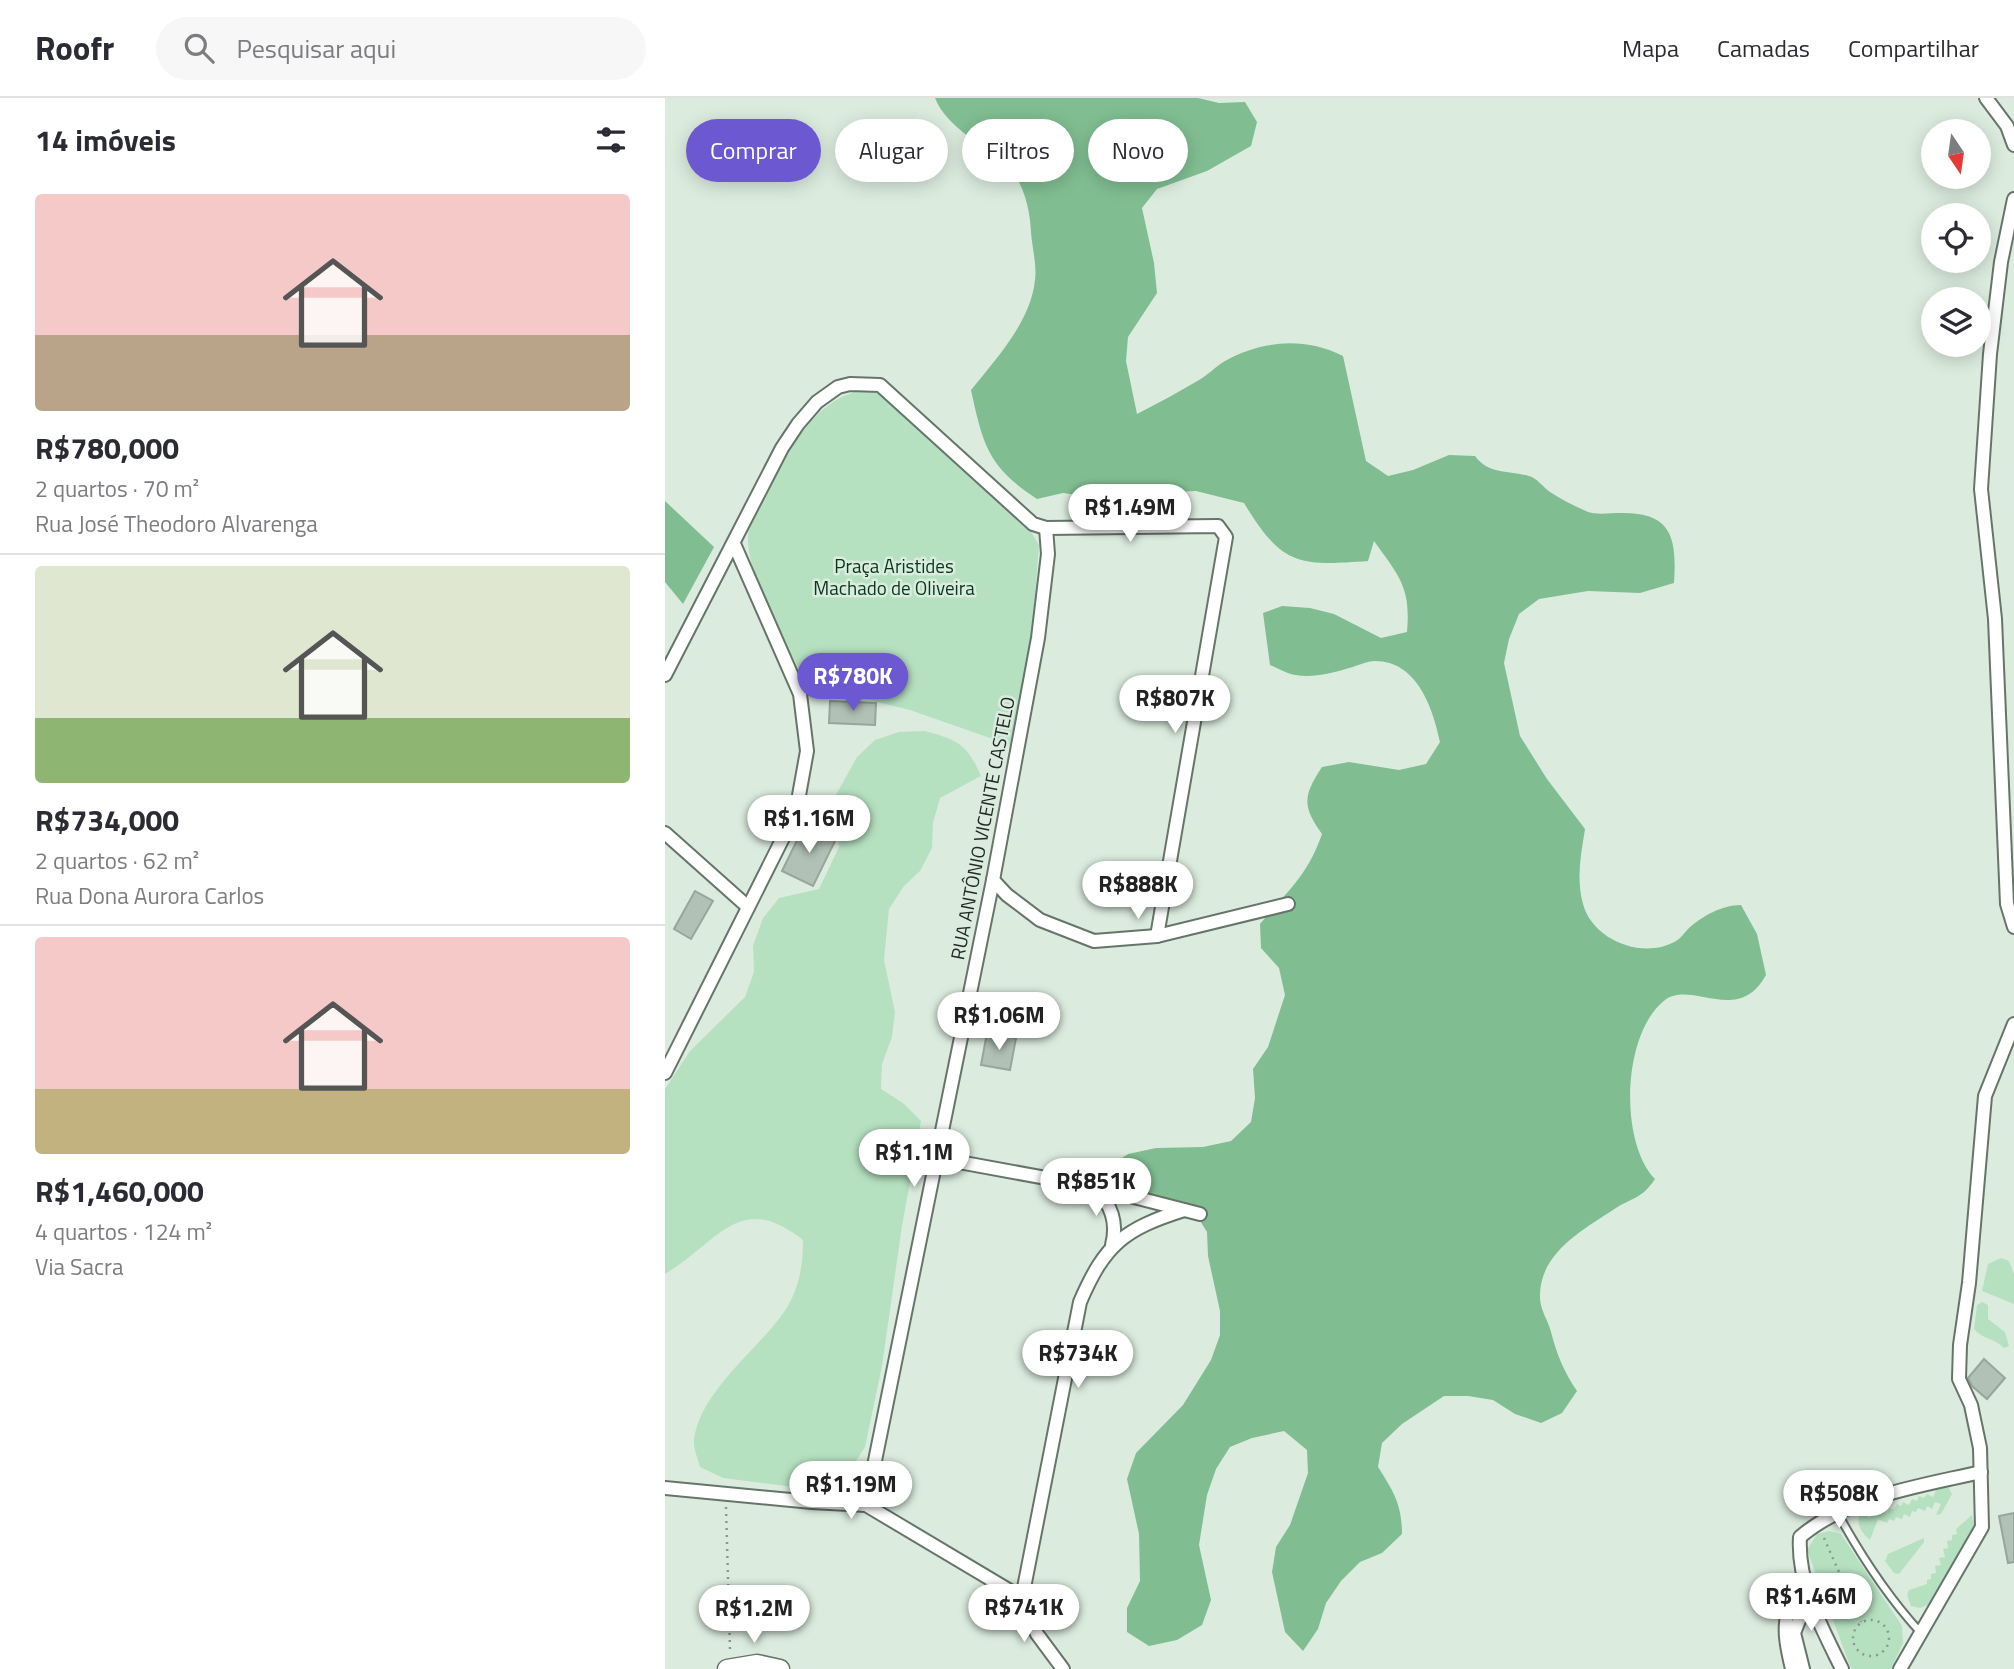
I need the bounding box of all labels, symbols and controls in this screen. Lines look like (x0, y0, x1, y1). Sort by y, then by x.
search box (156, 17, 646, 80)
text: Roofr (35, 23, 114, 73)
icon: search (180, 29, 218, 67)
text: Pesquisar aqui (236, 29, 396, 68)
text: Mapa (1622, 30, 1679, 66)
text: Camadas (1717, 30, 1810, 66)
text: Compartilhar (1848, 30, 1979, 66)
text: 14 imóveis (35, 117, 176, 163)
chip: Comprar (686, 119, 821, 182)
chip: Alugar (835, 119, 948, 182)
chip: Filtros (962, 119, 1074, 182)
chip: Novo (1088, 119, 1188, 182)
north arrow (1921, 119, 1991, 189)
map controls (1921, 119, 1991, 357)
icon: filters (592, 121, 630, 159)
button: locate (1921, 203, 1991, 273)
icon: home (270, 240, 396, 366)
button: layers (1921, 287, 1991, 357)
text: R$780,000 (35, 425, 179, 471)
text: 2 quartos · 70 m² (35, 471, 199, 506)
pin: R$1.49M (1065, 484, 1195, 544)
text: R$1.49M (1084, 489, 1176, 524)
text: Rua José Theodoro Alvarenga (35, 506, 318, 541)
park label: Praça Aristides Machado de Oliveira (813, 551, 975, 602)
icon: home (270, 612, 396, 738)
pin: R$780K (796, 654, 910, 713)
text: R$780K (813, 658, 893, 693)
pin: R$807K (1118, 676, 1232, 735)
text: R$807K (1135, 680, 1215, 715)
street label: RUA ANTÔNIO VICENTE CASTELO (942, 694, 1022, 962)
pin: R$1.16M (744, 796, 874, 855)
text: R$734,000 (35, 797, 179, 843)
text: R$1.16M (763, 800, 855, 835)
text: 2 quartos · 62 m² (35, 843, 199, 878)
pin: R$888K (1081, 862, 1195, 921)
text: R$888K (1098, 866, 1178, 901)
text: Rua Dona Aurora Carlos (35, 878, 264, 913)
icon: home (270, 983, 396, 1109)
pin: R$1.06M (934, 992, 1064, 1052)
text: R$1.06M (953, 997, 1045, 1032)
pin: R$1.1M (857, 1130, 971, 1189)
text: R$1.1M (875, 1134, 953, 1169)
pin: R$851K (1039, 1158, 1153, 1218)
text: R$851K (1056, 1163, 1136, 1198)
text: R$1,460,000 (35, 1168, 204, 1214)
text: 4 quartos · 124 m² (35, 1214, 212, 1249)
text: Via Sacra (35, 1249, 124, 1284)
pin: R$734K (1021, 1330, 1135, 1390)
text: R$734K (1038, 1335, 1118, 1370)
pin: R$1.19M (786, 1462, 916, 1521)
text: R$1.19M (805, 1466, 897, 1501)
pin: R$508K (1782, 1470, 1896, 1530)
text: R$508K (1799, 1475, 1879, 1510)
pin: R$1.46M (1746, 1574, 1876, 1633)
text: R$1.46M (1765, 1578, 1857, 1613)
pin: R$741K (967, 1584, 1081, 1644)
pin: R$1.2M (697, 1586, 811, 1645)
text: R$741K (984, 1589, 1064, 1624)
text: R$1.2M (715, 1590, 793, 1625)

